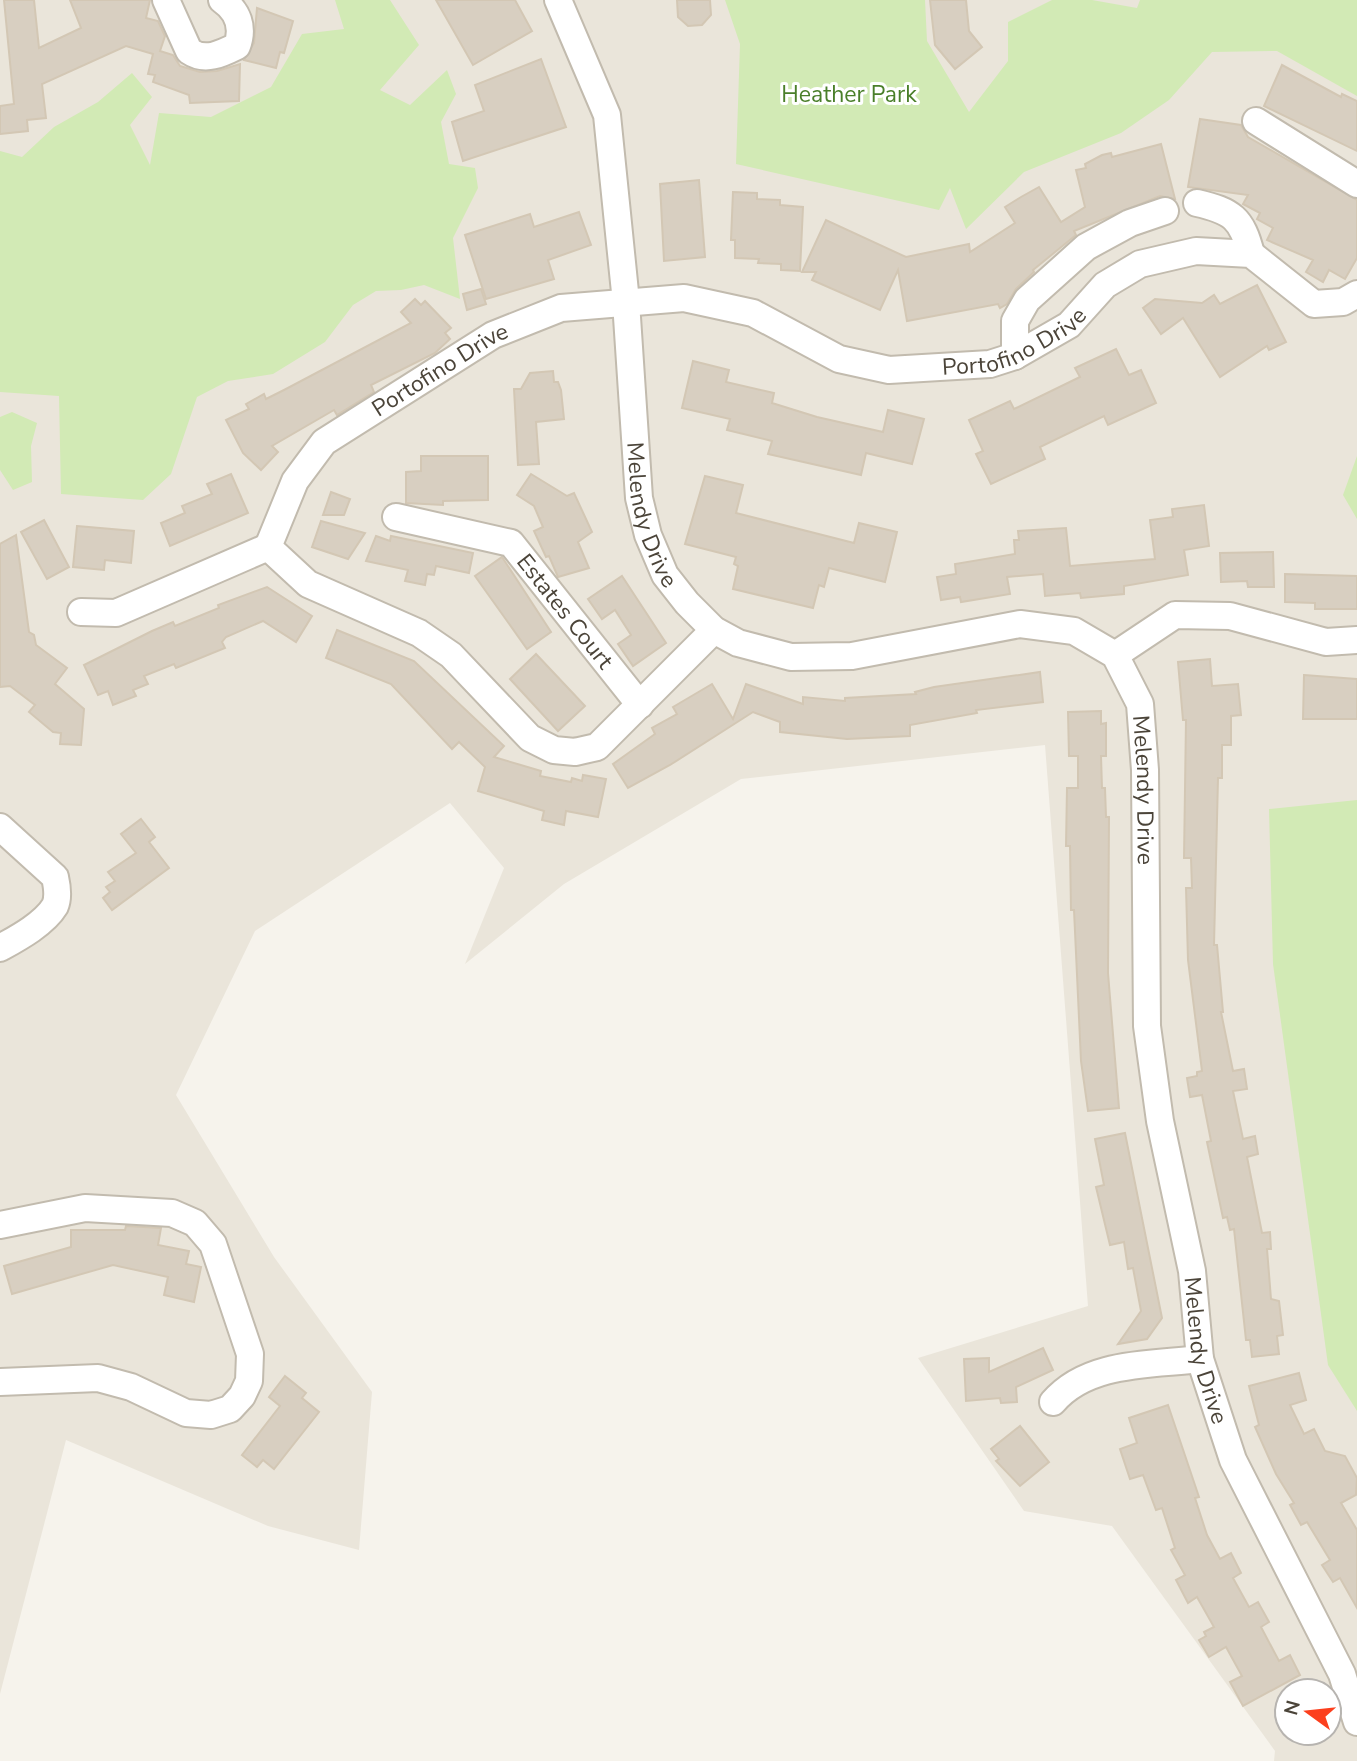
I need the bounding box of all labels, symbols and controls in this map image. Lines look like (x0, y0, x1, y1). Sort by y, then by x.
park label: Heather Park (781, 79, 917, 110)
street label: Portofino Drive (941, 301, 1094, 383)
street label: Portofino Drive (366, 316, 513, 424)
street label: Melendy Drive (619, 441, 684, 594)
street label: Estates Court (509, 547, 621, 676)
street label: Melendy Drive (1125, 714, 1161, 865)
street label: Melendy Drive (1177, 1275, 1235, 1428)
north arrow (1273, 1677, 1343, 1747)
text: N (1278, 1698, 1307, 1718)

